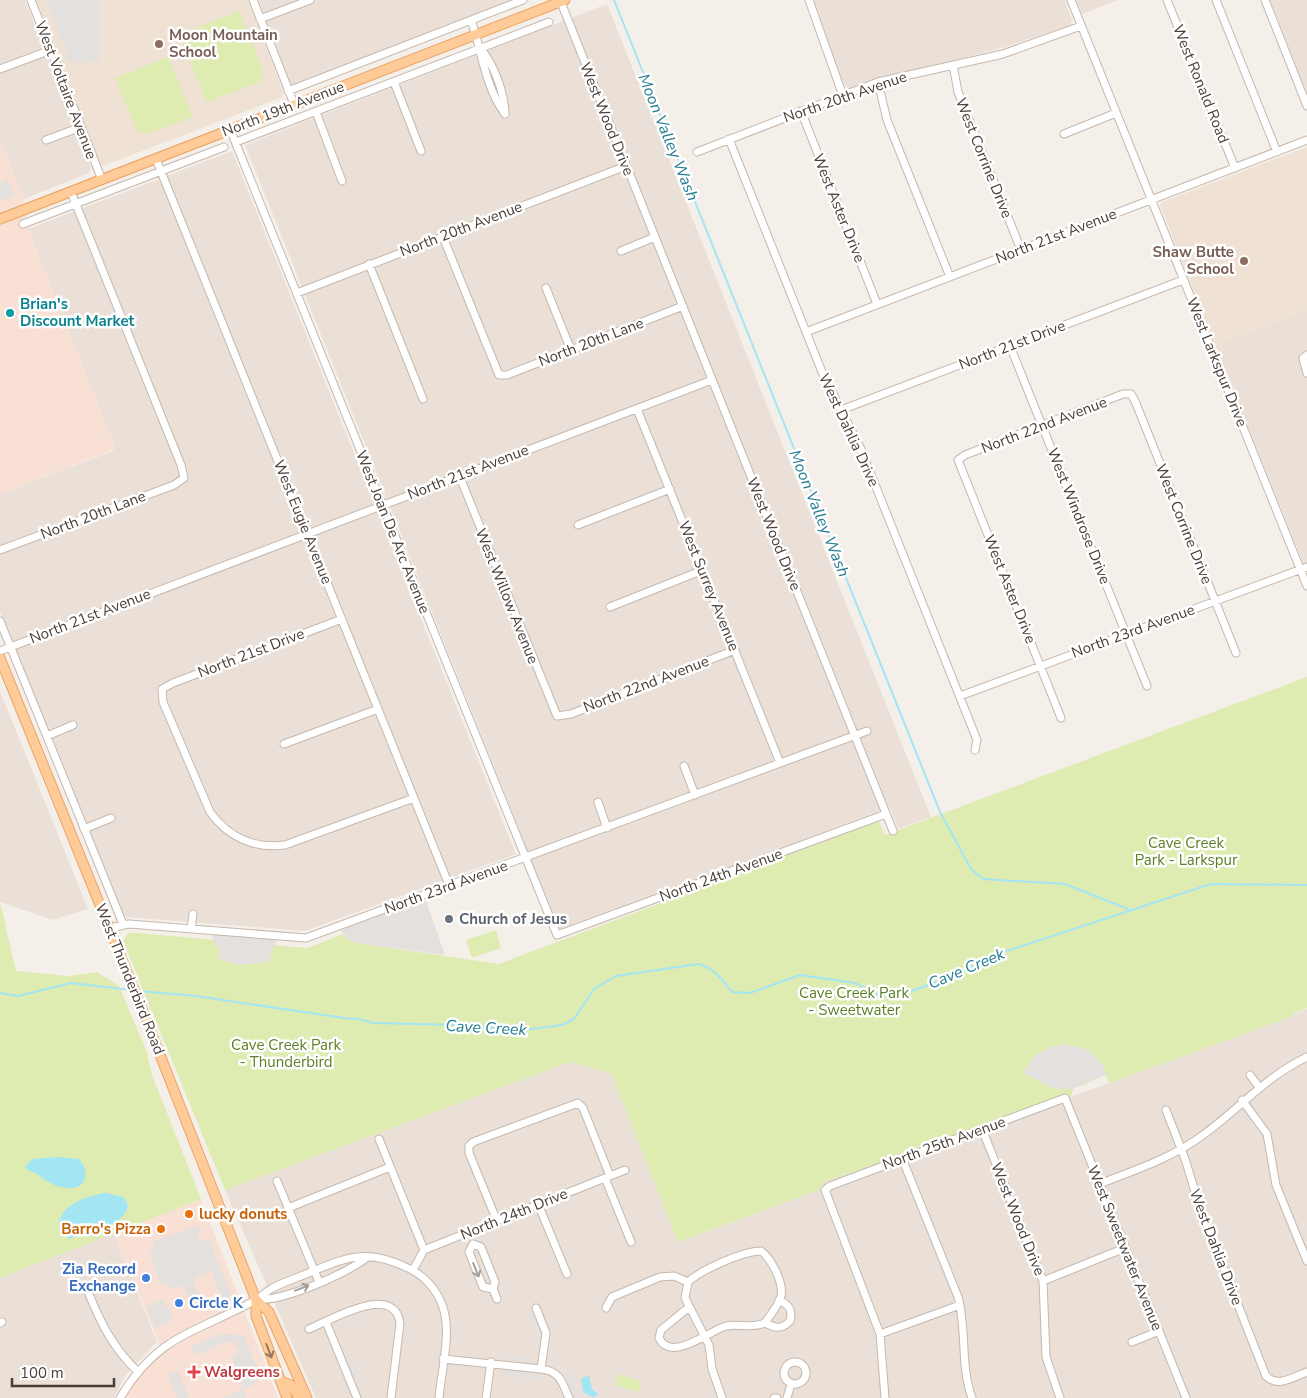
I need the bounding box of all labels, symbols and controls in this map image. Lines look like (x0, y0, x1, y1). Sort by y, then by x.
street label: West Voltaire Avenue (30, 18, 102, 162)
street label: West Ronald Road (1168, 22, 1234, 146)
place label: Moon Mountain School (169, 25, 278, 62)
marker: Moon Mountain School (153, 38, 165, 50)
street label: West Wood Drive (575, 59, 639, 179)
street label: North 20th Avenue (781, 66, 909, 128)
water label: Moon Valley Wash (633, 71, 704, 204)
street label: North 19th Avenue (219, 76, 347, 142)
street label: West Corrine Drive (951, 95, 1017, 221)
street label: West Aster Drive (808, 151, 870, 265)
street label: North 20th Avenue (397, 196, 525, 262)
street label: North 21st Avenue (993, 204, 1119, 268)
place label: Shaw Butte School (1153, 242, 1234, 279)
marker: Shaw Butte School (1238, 255, 1250, 267)
place label: Brian's Discount Market (20, 294, 135, 331)
street label: West Larkspur Drive (1182, 294, 1252, 430)
marker: Brian's Discount Market (4, 307, 16, 319)
street label: North 20th Lane (536, 313, 646, 371)
street label: North 21st Drive (956, 315, 1068, 375)
street label: West Dahlia Drive (814, 370, 884, 490)
street label: North 22nd Avenue (978, 392, 1110, 458)
street label: North 21st Avenue (405, 440, 531, 504)
street label: West Windrose Drive (1043, 445, 1116, 587)
street label: West Joan De Arc Avenue (351, 447, 435, 617)
water label: Moon Valley Wash (784, 447, 855, 580)
street label: West Eugie Avenue (269, 457, 337, 587)
street label: West Corrine Drive (1151, 461, 1217, 587)
street label: West Wood Drive (742, 474, 806, 594)
street label: North 20th Lane (38, 486, 148, 544)
street label: West Surrey Avenue (674, 518, 744, 654)
street label: West Willow Avenue (471, 525, 543, 667)
street label: West Aster Drive (979, 532, 1041, 646)
street label: North 21st Avenue (27, 584, 153, 648)
street label: North 23rd Avenue (1069, 599, 1197, 663)
street label: North 21st Drive (195, 623, 307, 683)
street label: North 22nd Avenue (580, 651, 712, 717)
park label: Cave Creek Park - Larkspur (1135, 833, 1238, 870)
street label: North 24th Avenue (657, 843, 785, 907)
street label: North 23rd Avenue (382, 855, 510, 919)
street label: West Thunderbird Road (90, 900, 170, 1058)
place label: Church of Jesus (459, 909, 567, 929)
marker: Church of Jesus (443, 913, 455, 925)
water label: Cave Creek (925, 943, 1009, 995)
park label: Cave Creek Park - Sweetwater (799, 983, 909, 1020)
water label: Cave Creek (445, 1015, 528, 1041)
park label: Cave Creek Park - Thunderbird (231, 1035, 341, 1072)
street label: North 25th Avenue (880, 1111, 1008, 1175)
street label: West Wood Drive (986, 1159, 1050, 1279)
street label: West Sweetwater Avenue (1083, 1162, 1167, 1334)
street label: North 24th Drive (457, 1183, 571, 1245)
street label: West Dahlia Drive (1185, 1186, 1247, 1308)
place label: lucky donuts (199, 1204, 287, 1224)
marker: lucky donuts (183, 1208, 195, 1220)
place label: Barro's Pizza (61, 1219, 151, 1239)
marker: Barro's Pizza (155, 1223, 167, 1235)
place label: Zia Record Exchange (62, 1259, 136, 1296)
one-way arrow (472, 1262, 482, 1277)
marker: Zia Record Exchange (140, 1272, 152, 1284)
one-way arrow (294, 1283, 310, 1292)
place label: Circle K (189, 1293, 244, 1313)
marker: Circle K (173, 1297, 185, 1309)
one-way arrow (265, 1343, 274, 1358)
scale bar (12, 1356, 115, 1388)
place label: Walgreens (204, 1362, 280, 1382)
text: 100 m (20, 1363, 64, 1383)
marker: Walgreens (188, 1366, 200, 1378)

